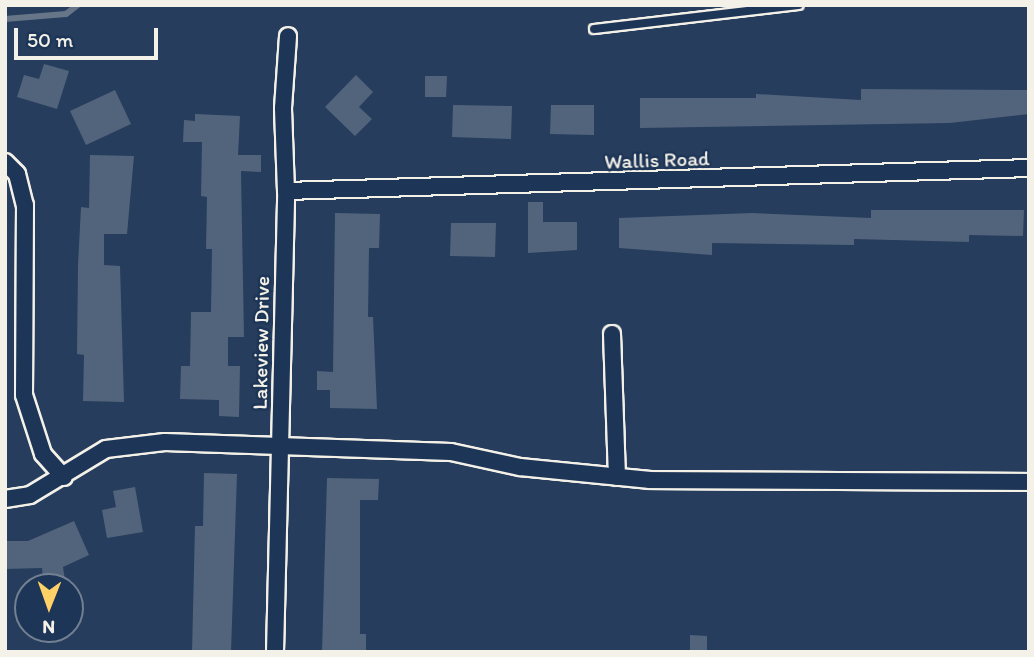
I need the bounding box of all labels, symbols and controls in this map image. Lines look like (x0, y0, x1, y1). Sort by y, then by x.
scale bar (18, 14, 161, 58)
text: 50 m (27, 27, 73, 52)
street label: Wallis Road (604, 146, 710, 174)
street label: Lakeview Drive (247, 276, 275, 410)
north arrow (14, 573, 84, 643)
text: N (42, 616, 55, 639)

